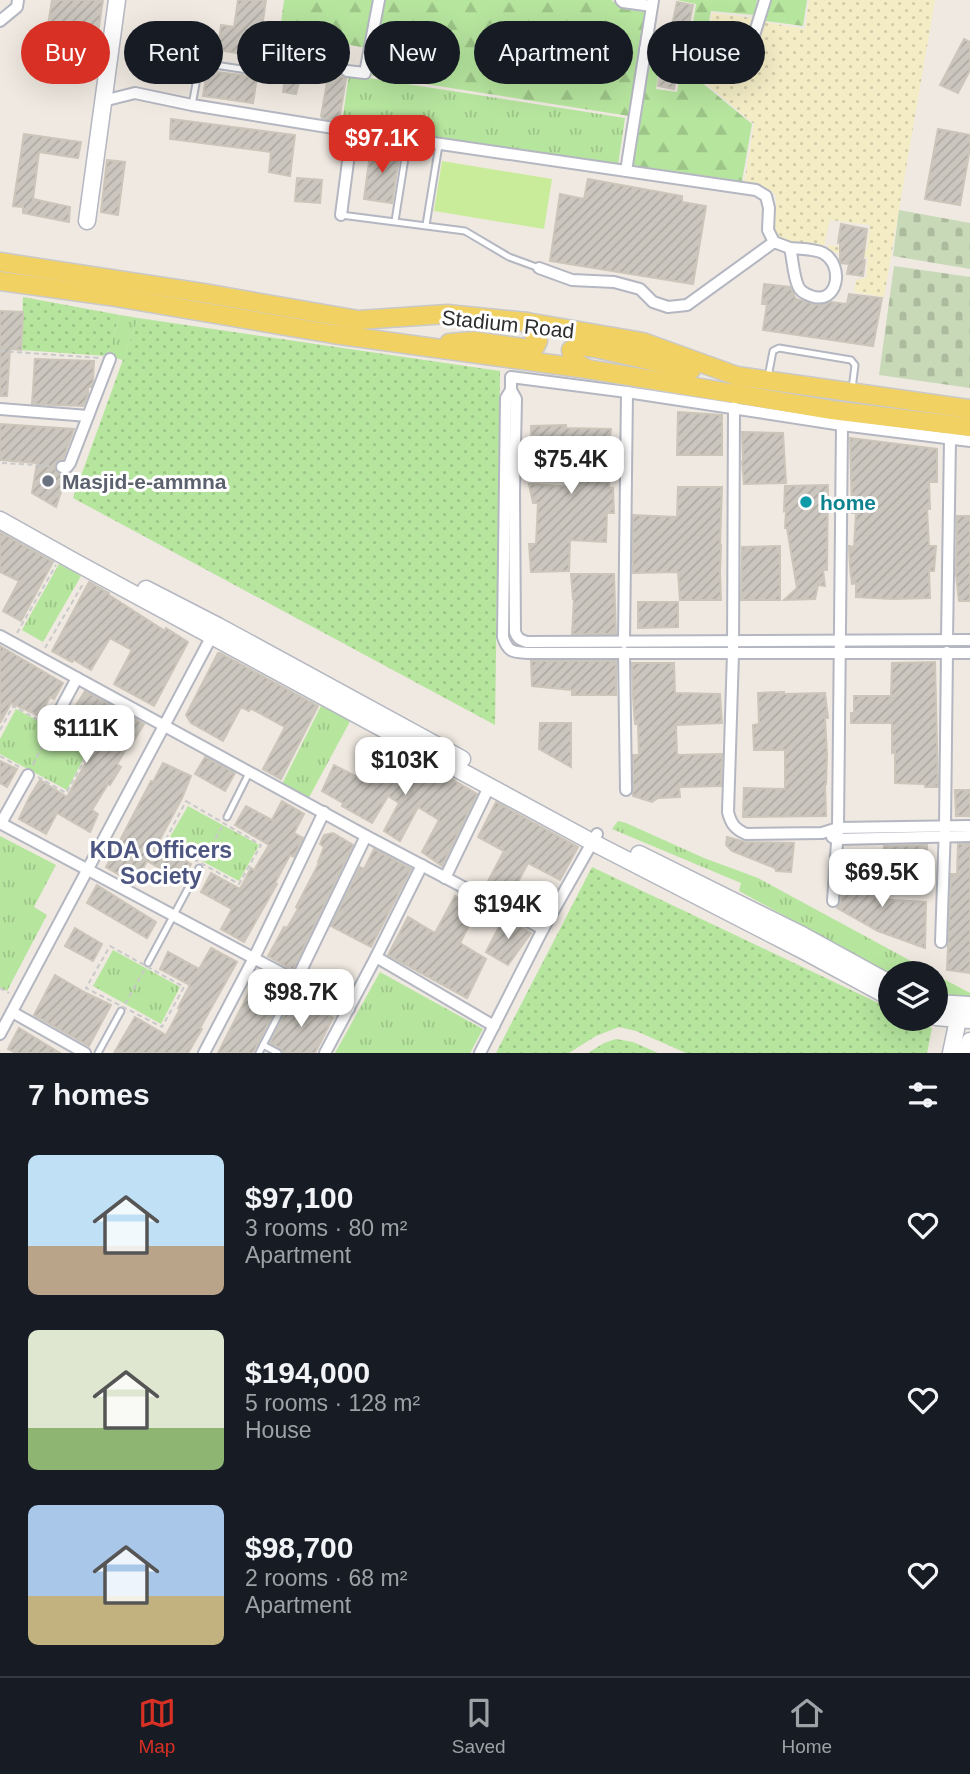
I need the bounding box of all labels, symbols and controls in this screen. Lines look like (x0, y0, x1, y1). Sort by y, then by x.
chip: Buy (21, 21, 110, 84)
chip: Rent (124, 21, 223, 84)
chip: Filters (237, 21, 350, 84)
chip: New (364, 21, 460, 84)
chip: Apartment (474, 21, 633, 84)
chip: House (647, 21, 765, 84)
pin: $97.1K (325, 116, 439, 175)
text: $97.1K (345, 125, 419, 151)
street label: Stadium Road (441, 306, 575, 342)
pin: $75.4K (514, 436, 628, 496)
text: $75.4K (534, 446, 608, 472)
place label: Masjid-e-ammna (62, 470, 227, 493)
marker: Masjid-e-ammna (40, 473, 56, 489)
place label: home (820, 491, 876, 514)
marker: home (798, 494, 814, 510)
pin: $111K (37, 706, 135, 765)
text: $111K (53, 715, 119, 741)
pin: $103K (356, 738, 454, 797)
text: $103K (371, 747, 439, 773)
district label: KDA Officers Society (90, 837, 232, 889)
pin: $69.5K (825, 850, 939, 909)
text: $69.5K (845, 859, 919, 885)
pin: $194K (459, 881, 557, 941)
text: $194K (474, 891, 542, 917)
map controls (878, 961, 948, 1031)
button: layers (878, 961, 948, 1031)
pin: $98.7K (244, 970, 358, 1029)
text: $98.7K (264, 979, 338, 1005)
icon: filters (904, 1076, 942, 1114)
text: 7 homes (28, 1078, 150, 1111)
text: $97,100 (245, 1181, 353, 1214)
icon: home (84, 1183, 168, 1267)
icon: heart (904, 1206, 942, 1244)
text: 3 rooms · 80 m² (245, 1215, 407, 1241)
text: Apartment (245, 1242, 351, 1268)
text: $194,000 (245, 1356, 370, 1389)
icon: home (84, 1358, 168, 1442)
icon: heart (904, 1381, 942, 1419)
text: 5 rooms · 128 m² (245, 1390, 420, 1416)
text: House (245, 1417, 311, 1443)
text: $98,700 (245, 1531, 353, 1564)
icon: home (84, 1533, 168, 1617)
icon: heart (904, 1556, 942, 1594)
text: 2 rooms · 68 m² (245, 1565, 407, 1591)
text: Apartment (245, 1592, 351, 1618)
tab: Map (138, 1694, 176, 1758)
tab: Saved (452, 1694, 506, 1758)
tab: Home (781, 1694, 832, 1758)

